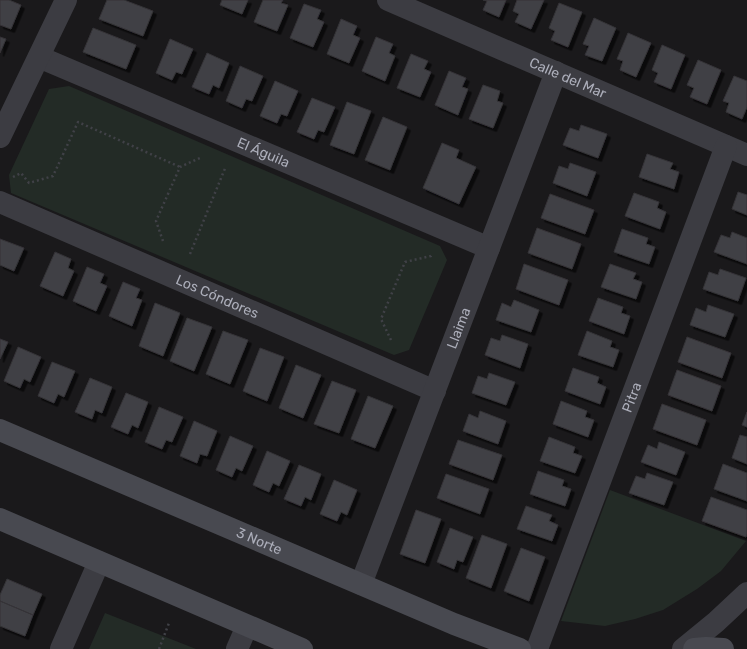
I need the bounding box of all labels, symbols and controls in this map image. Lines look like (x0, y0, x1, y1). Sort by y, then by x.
street label: Calle del Mar (527, 54, 610, 102)
street label: El Águila (235, 134, 293, 171)
street label: Los Cóndores (173, 271, 261, 322)
street label: Llaima (443, 305, 474, 351)
street label: Pitra (618, 380, 645, 415)
street label: 3 Norte (234, 524, 285, 558)

